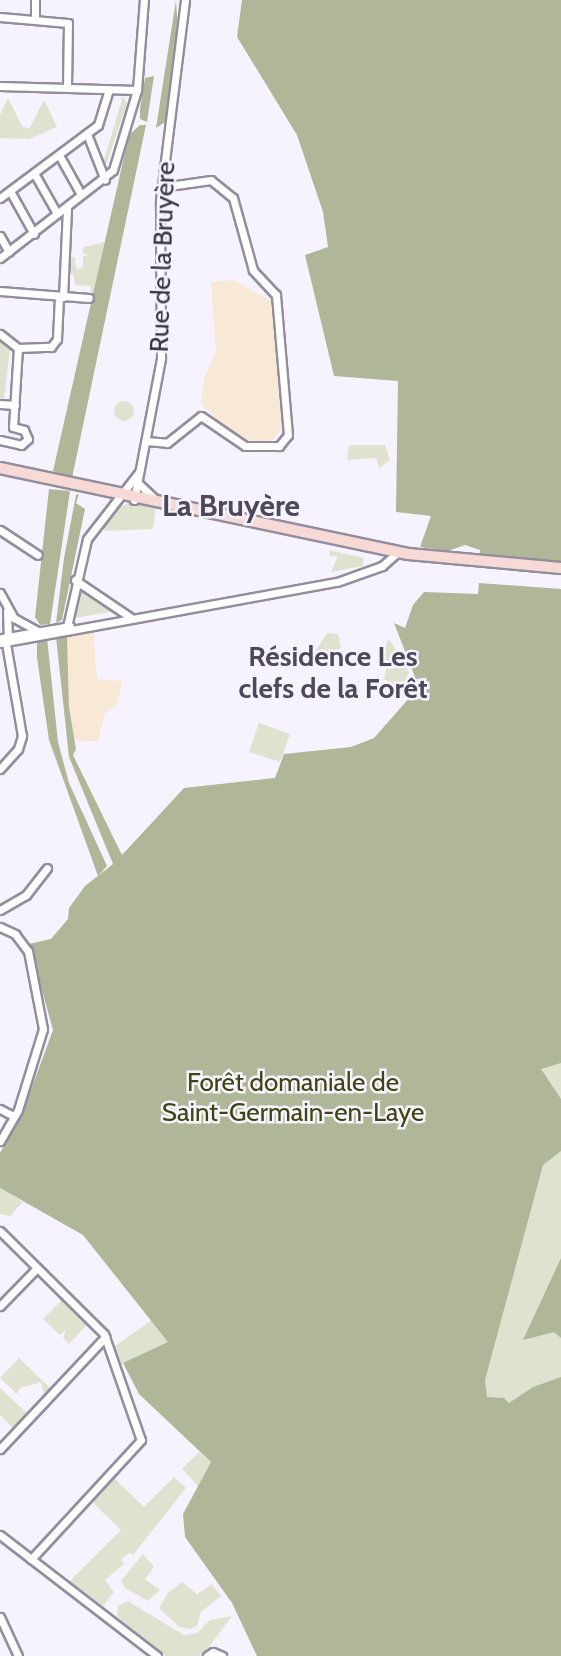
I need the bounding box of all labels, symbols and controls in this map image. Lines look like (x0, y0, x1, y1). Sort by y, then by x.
street label: Rue de la Bruyère (144, 161, 182, 353)
district label: La Bruyère (162, 488, 300, 524)
district label: Résidence Les clefs de la Forêt (238, 639, 428, 705)
park label: Forêt domaniale de Saint-Germain-en-Laye (162, 1067, 424, 1128)

